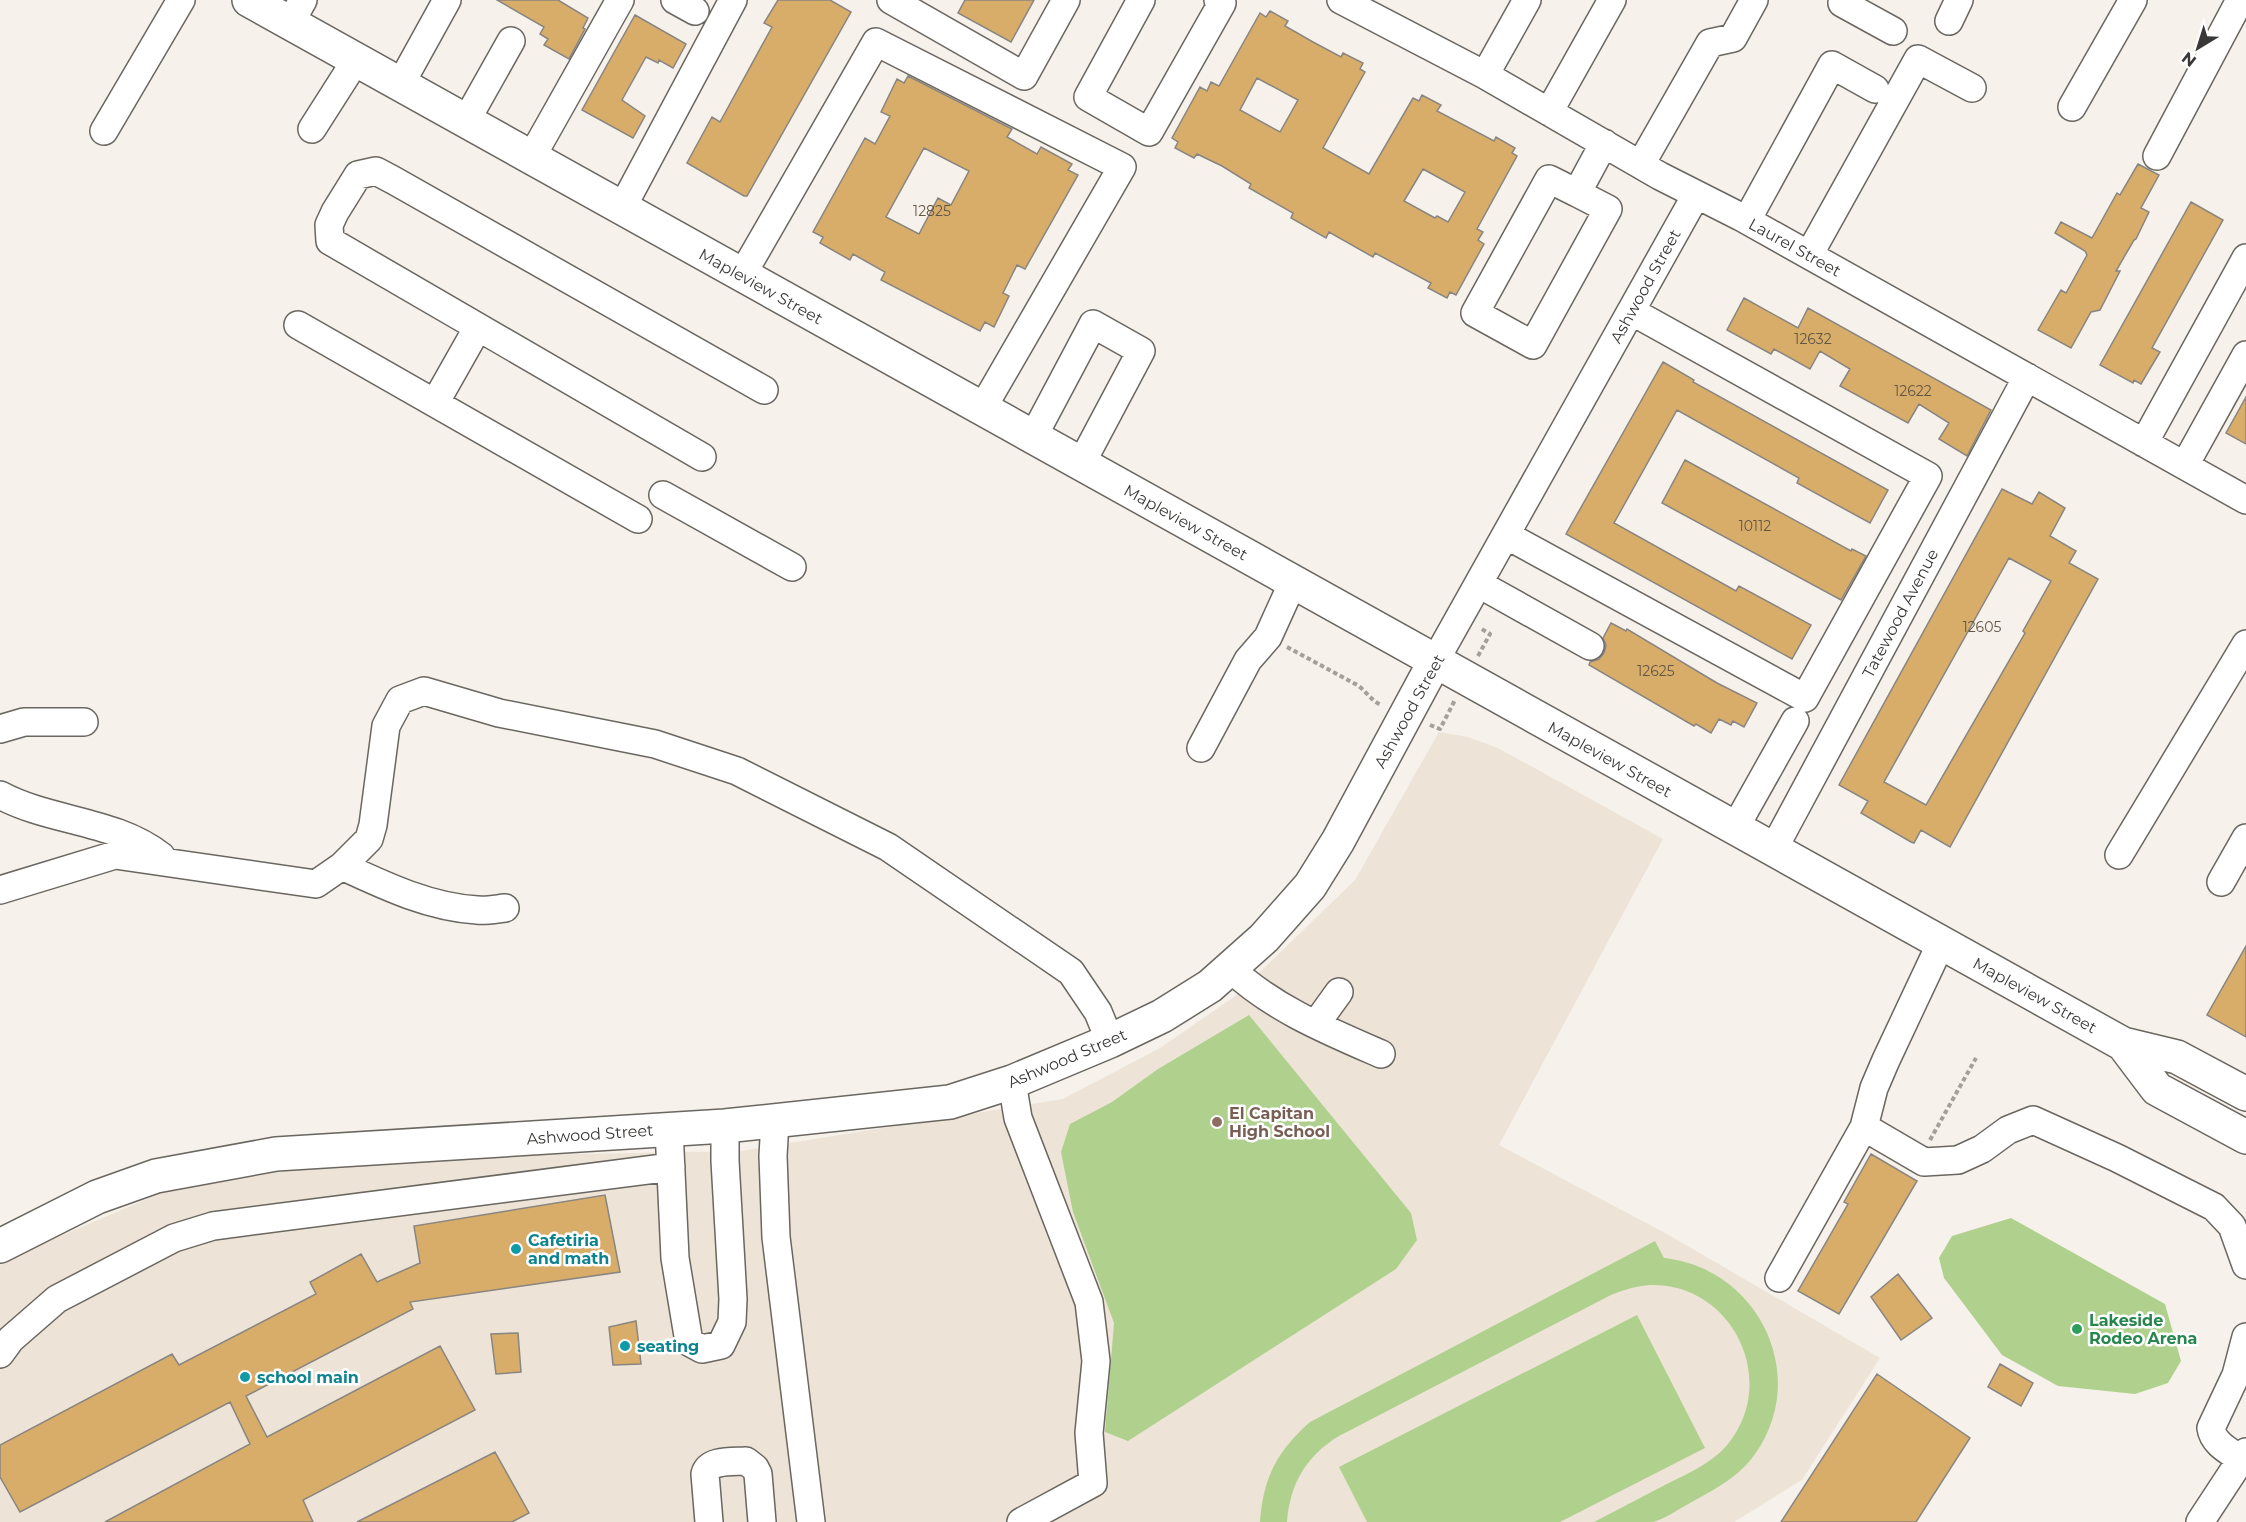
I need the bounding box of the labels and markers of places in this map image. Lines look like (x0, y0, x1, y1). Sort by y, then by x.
place label: El Capitan High School (1229, 1104, 1330, 1141)
marker: El Capitan High School (1210, 1115, 1224, 1129)
place label: Cafetiria and math (528, 1231, 609, 1268)
marker: Cafetiria and math (509, 1242, 523, 1256)
place label: Lakeside Rodeo Arena (2089, 1311, 2197, 1348)
marker: Lakeside Rodeo Arena (2070, 1322, 2084, 1336)
place label: seating (637, 1337, 699, 1356)
marker: seating (618, 1339, 632, 1353)
place label: school main (257, 1368, 359, 1387)
marker: school main (238, 1370, 252, 1384)

